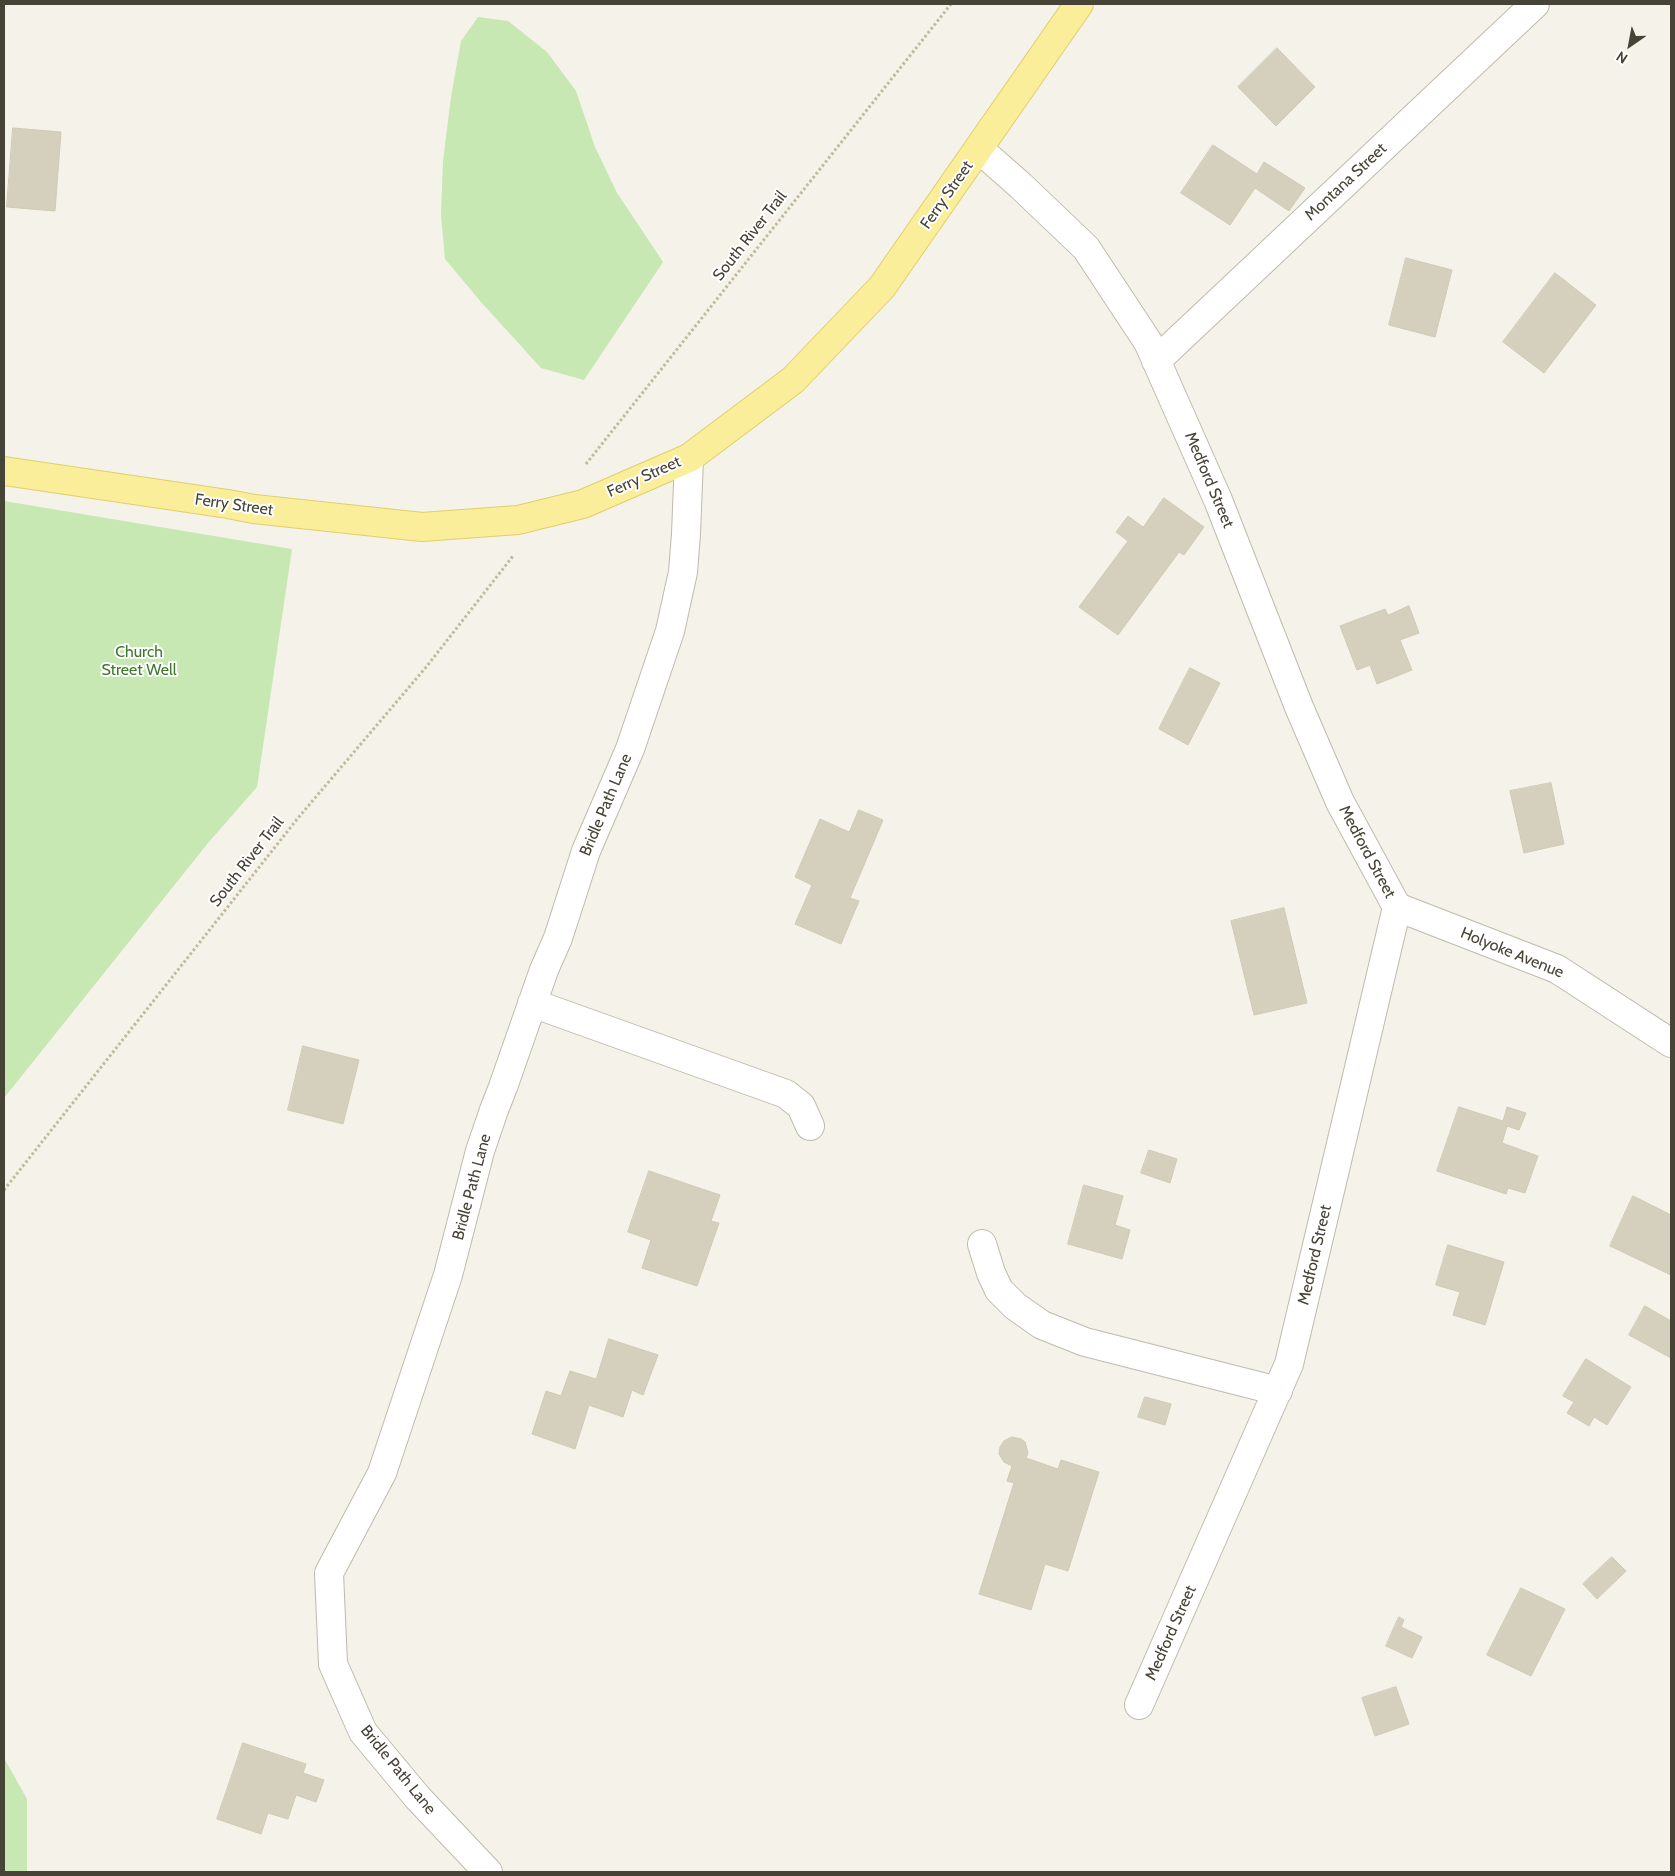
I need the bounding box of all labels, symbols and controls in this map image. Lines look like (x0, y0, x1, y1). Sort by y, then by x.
north arrow (1605, 20, 1655, 70)
text: N (1613, 47, 1631, 68)
street label: Montana Street (1301, 139, 1391, 225)
street label: Ferry Street (917, 157, 977, 233)
street label: South River Trail (709, 187, 791, 285)
street label: Medford Street (1180, 429, 1238, 531)
street label: Ferry Street (604, 452, 684, 502)
street label: Ferry Street (194, 490, 274, 520)
park label: Church Street Well (102, 642, 176, 680)
street label: Bridle Path Lane (576, 751, 636, 859)
street label: Medford Street (1335, 802, 1399, 902)
street label: South River Trail (206, 813, 288, 911)
street label: Holyoke Avenue (1458, 924, 1566, 982)
street label: Bridle Path Lane (449, 1132, 495, 1242)
street label: Medford Street (1294, 1203, 1336, 1307)
street label: Medford Street (1141, 1582, 1201, 1684)
street label: Bridle Path Lane (356, 1722, 440, 1818)

